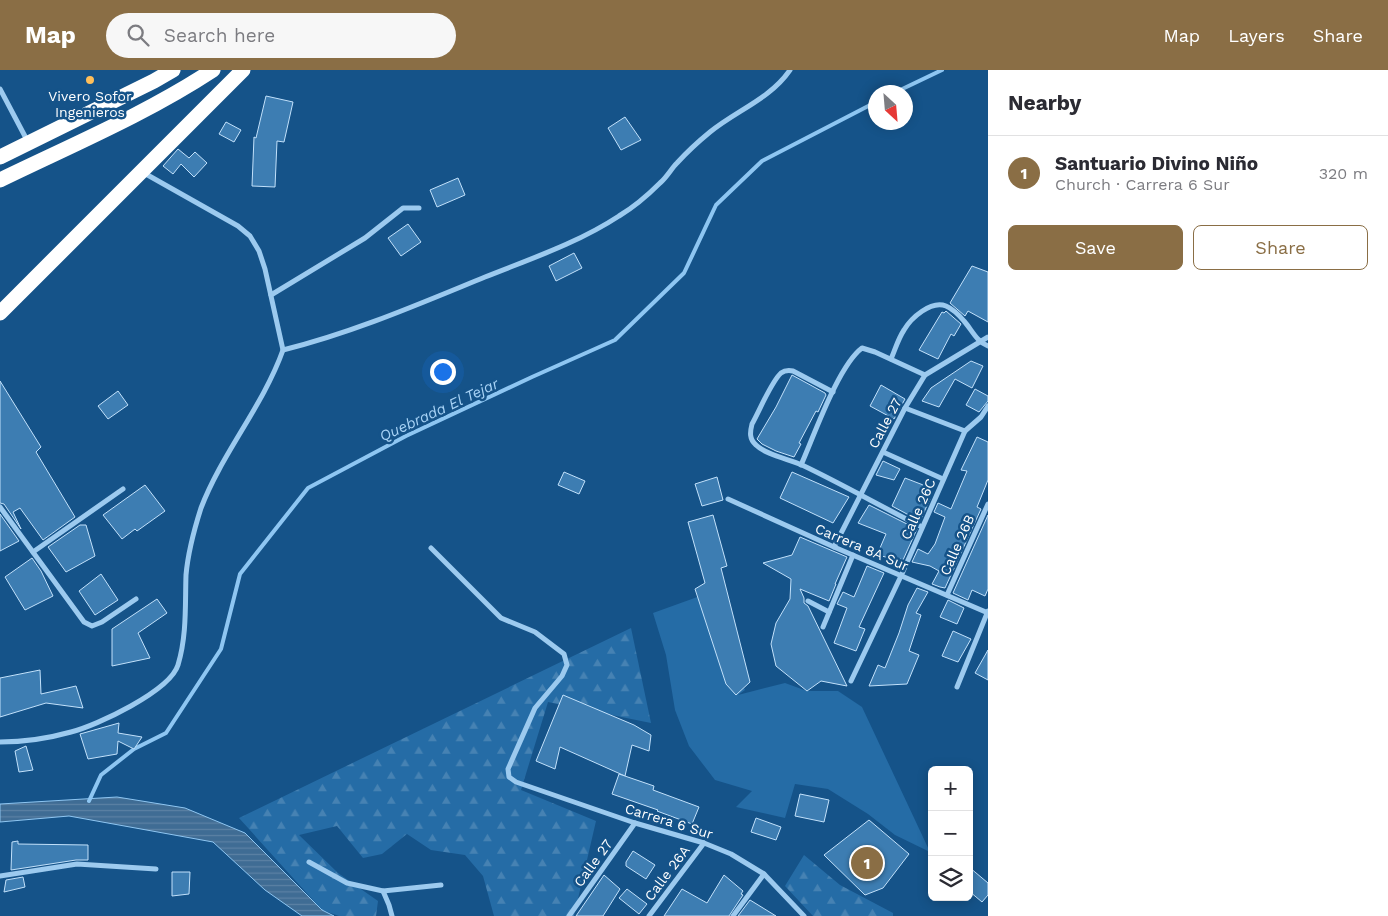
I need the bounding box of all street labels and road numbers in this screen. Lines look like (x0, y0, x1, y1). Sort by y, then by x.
street label: Calle 27 (865, 395, 905, 451)
street label: Calle 26C (897, 476, 939, 542)
street label: Calle 26B (937, 512, 977, 578)
street label: Carrera 8A Sur (813, 520, 911, 574)
street label: Carrera 6 Sur (623, 800, 715, 842)
street label: Calle 27 (570, 836, 616, 890)
street label: Calle 26A (641, 842, 693, 904)

